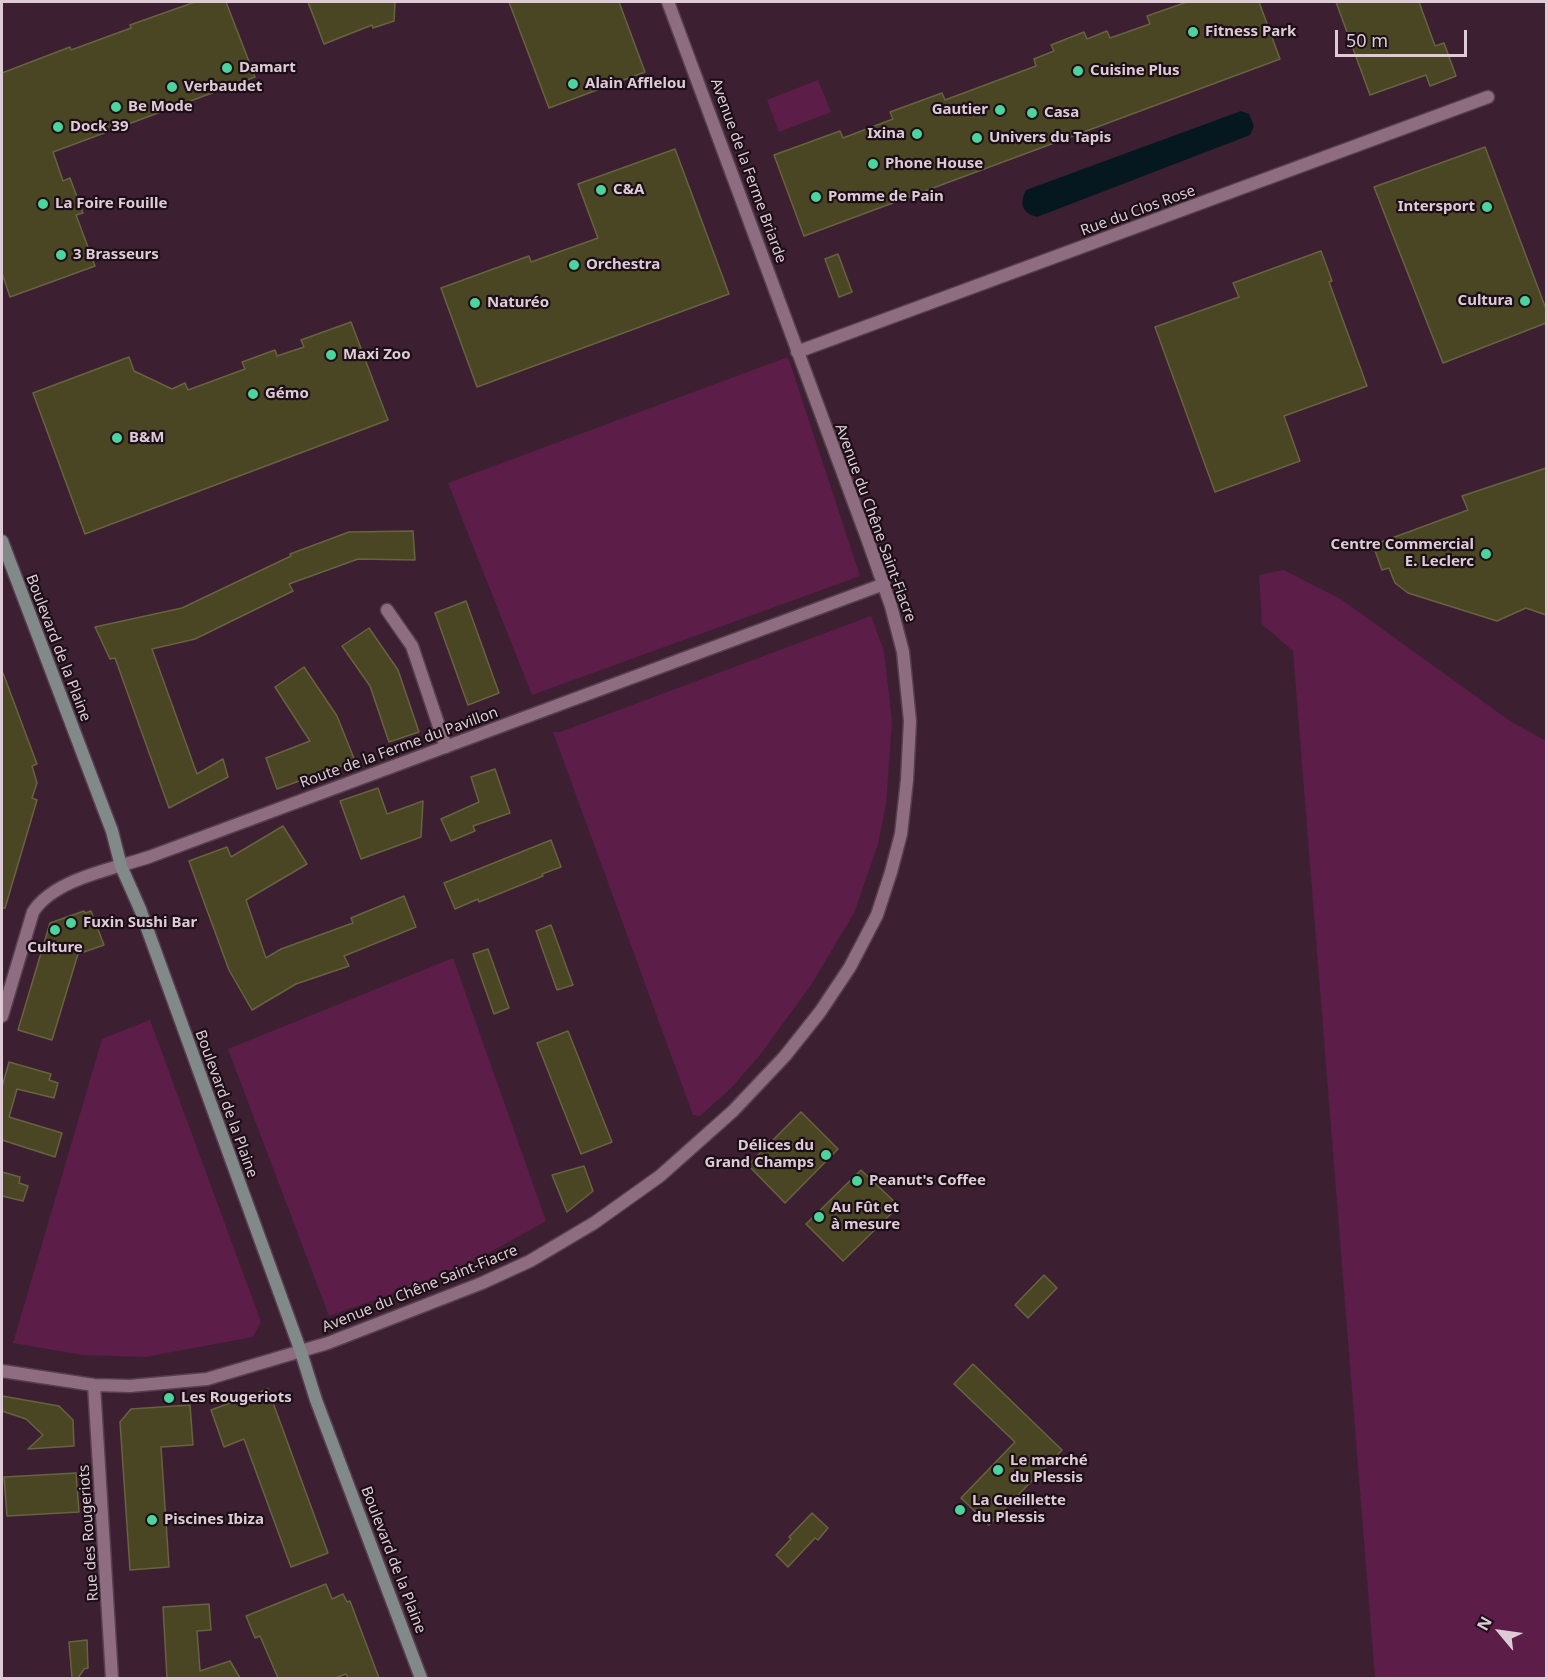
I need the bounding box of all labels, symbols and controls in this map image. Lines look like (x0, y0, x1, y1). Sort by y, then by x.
scale bar (1338, 18, 1470, 56)
place label: Fitness Park (1205, 23, 1296, 41)
marker: Fitness Park (1186, 25, 1200, 39)
text: 50 m (1346, 28, 1388, 52)
place label: Damart (239, 59, 296, 77)
marker: Damart (220, 61, 234, 75)
place label: Cuisine Plus (1090, 62, 1180, 80)
marker: Cuisine Plus (1071, 64, 1085, 78)
place label: Alain Afflelou (585, 75, 686, 93)
street label: Avenue de la Ferme Briarde (706, 76, 790, 266)
marker: Alain Afflelou (566, 77, 580, 91)
place label: Verbaudet (184, 78, 262, 96)
marker: Verbaudet (165, 80, 179, 94)
place label: Be Mode (128, 98, 193, 116)
marker: Be Mode (109, 100, 123, 114)
place label: Gautier (932, 101, 988, 119)
marker: Gautier (993, 103, 1007, 117)
place label: Casa (1044, 104, 1079, 122)
marker: Casa (1025, 106, 1039, 120)
place label: Dock 39 (70, 118, 128, 136)
marker: Dock 39 (51, 120, 65, 134)
place label: Ixina (867, 125, 905, 143)
marker: Ixina (910, 127, 924, 141)
place label: Univers du Tapis (989, 129, 1111, 147)
marker: Univers du Tapis (970, 131, 984, 145)
place label: Phone House (885, 155, 983, 173)
marker: Phone House (866, 157, 880, 171)
place label: C&A (613, 181, 644, 199)
street label: Rue du Clos Rose (1078, 182, 1198, 240)
marker: C&A (594, 183, 608, 197)
place label: Pomme de Pain (828, 188, 944, 206)
marker: Pomme de Pain (809, 190, 823, 204)
place label: La Foire Fouille (55, 195, 167, 213)
marker: La Foire Fouille (36, 197, 50, 211)
place label: Intersport (1398, 198, 1475, 216)
marker: Intersport (1480, 200, 1494, 214)
place label: 3 Brasseurs (73, 246, 159, 264)
marker: 3 Brasseurs (54, 248, 68, 262)
place label: Orchestra (586, 256, 660, 274)
marker: Orchestra (567, 258, 581, 272)
place label: Cultura (1458, 292, 1513, 310)
place label: Naturéo (487, 294, 549, 312)
marker: Cultura (1518, 294, 1532, 308)
marker: Naturéo (468, 296, 482, 310)
place label: Maxi Zoo (343, 346, 411, 364)
marker: Maxi Zoo (324, 348, 338, 362)
place label: Gémo (265, 385, 309, 403)
marker: Gémo (246, 387, 260, 401)
street label: Avenue du Chêne Saint-Fiacre (831, 422, 919, 624)
place label: B&M (129, 429, 164, 447)
marker: B&M (110, 431, 124, 445)
place label: Centre Commercial E. Leclerc (1331, 536, 1474, 571)
marker: Centre Commercial E. Leclerc (1479, 547, 1493, 561)
street label: Boulevard de la Plaine (22, 572, 94, 724)
street label: Route de la Ferme du Pavillon (297, 704, 501, 792)
place label: Fuxin Sushi Bar (83, 914, 197, 932)
marker: Fuxin Sushi Bar (64, 916, 78, 930)
marker: Culture (48, 923, 62, 937)
place label: Culture (27, 939, 83, 957)
street label: Boulevard de la Plaine (191, 1028, 261, 1180)
place label: Délices du Grand Champs (705, 1137, 814, 1172)
marker: Délices du Grand Champs (819, 1148, 833, 1162)
place label: Peanut's Coffee (869, 1172, 986, 1190)
marker: Peanut's Coffee (850, 1174, 864, 1188)
place label: Au Fût et à mesure (831, 1199, 900, 1234)
marker: Au Fût et à mesure (812, 1210, 826, 1224)
street label: Avenue du Chêne Saint-Fiacre (320, 1241, 520, 1337)
place label: Les Rougeriots (181, 1389, 292, 1407)
marker: Les Rougeriots (162, 1391, 176, 1405)
place label: Le marché du Plessis (1010, 1452, 1088, 1487)
marker: Le marché du Plessis (991, 1463, 1005, 1477)
street label: Rue des Rougeriots (75, 1464, 103, 1602)
street label: Boulevard de la Plaine (357, 1484, 429, 1636)
place label: La Cueillette du Plessis (972, 1492, 1066, 1527)
marker: La Cueillette du Plessis (953, 1503, 967, 1517)
place label: Piscines Ibiza (164, 1511, 264, 1529)
marker: Piscines Ibiza (145, 1513, 159, 1527)
north arrow (1470, 1602, 1530, 1662)
text: N (1471, 1612, 1497, 1634)

